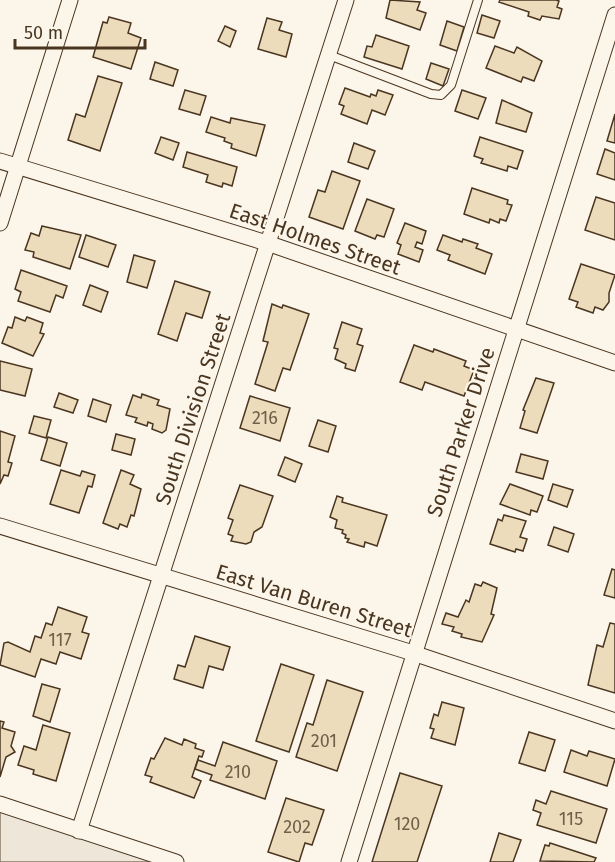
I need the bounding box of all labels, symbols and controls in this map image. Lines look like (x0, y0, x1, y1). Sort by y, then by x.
scale bar (15, 12, 146, 50)
text: 50 m (24, 22, 63, 44)
street label: East Holmes Street (226, 197, 405, 281)
street label: South Division Street (150, 310, 236, 508)
street label: South Parker Drive (421, 344, 501, 520)
house number: 216 (252, 407, 278, 429)
street label: East Van Buren Street (213, 559, 416, 643)
house number: 117 (48, 629, 72, 651)
house number: 201 (311, 730, 337, 752)
house number: 210 (225, 761, 251, 783)
house number: 115 (559, 808, 583, 830)
house number: 120 (394, 813, 420, 835)
house number: 202 (283, 816, 311, 838)

